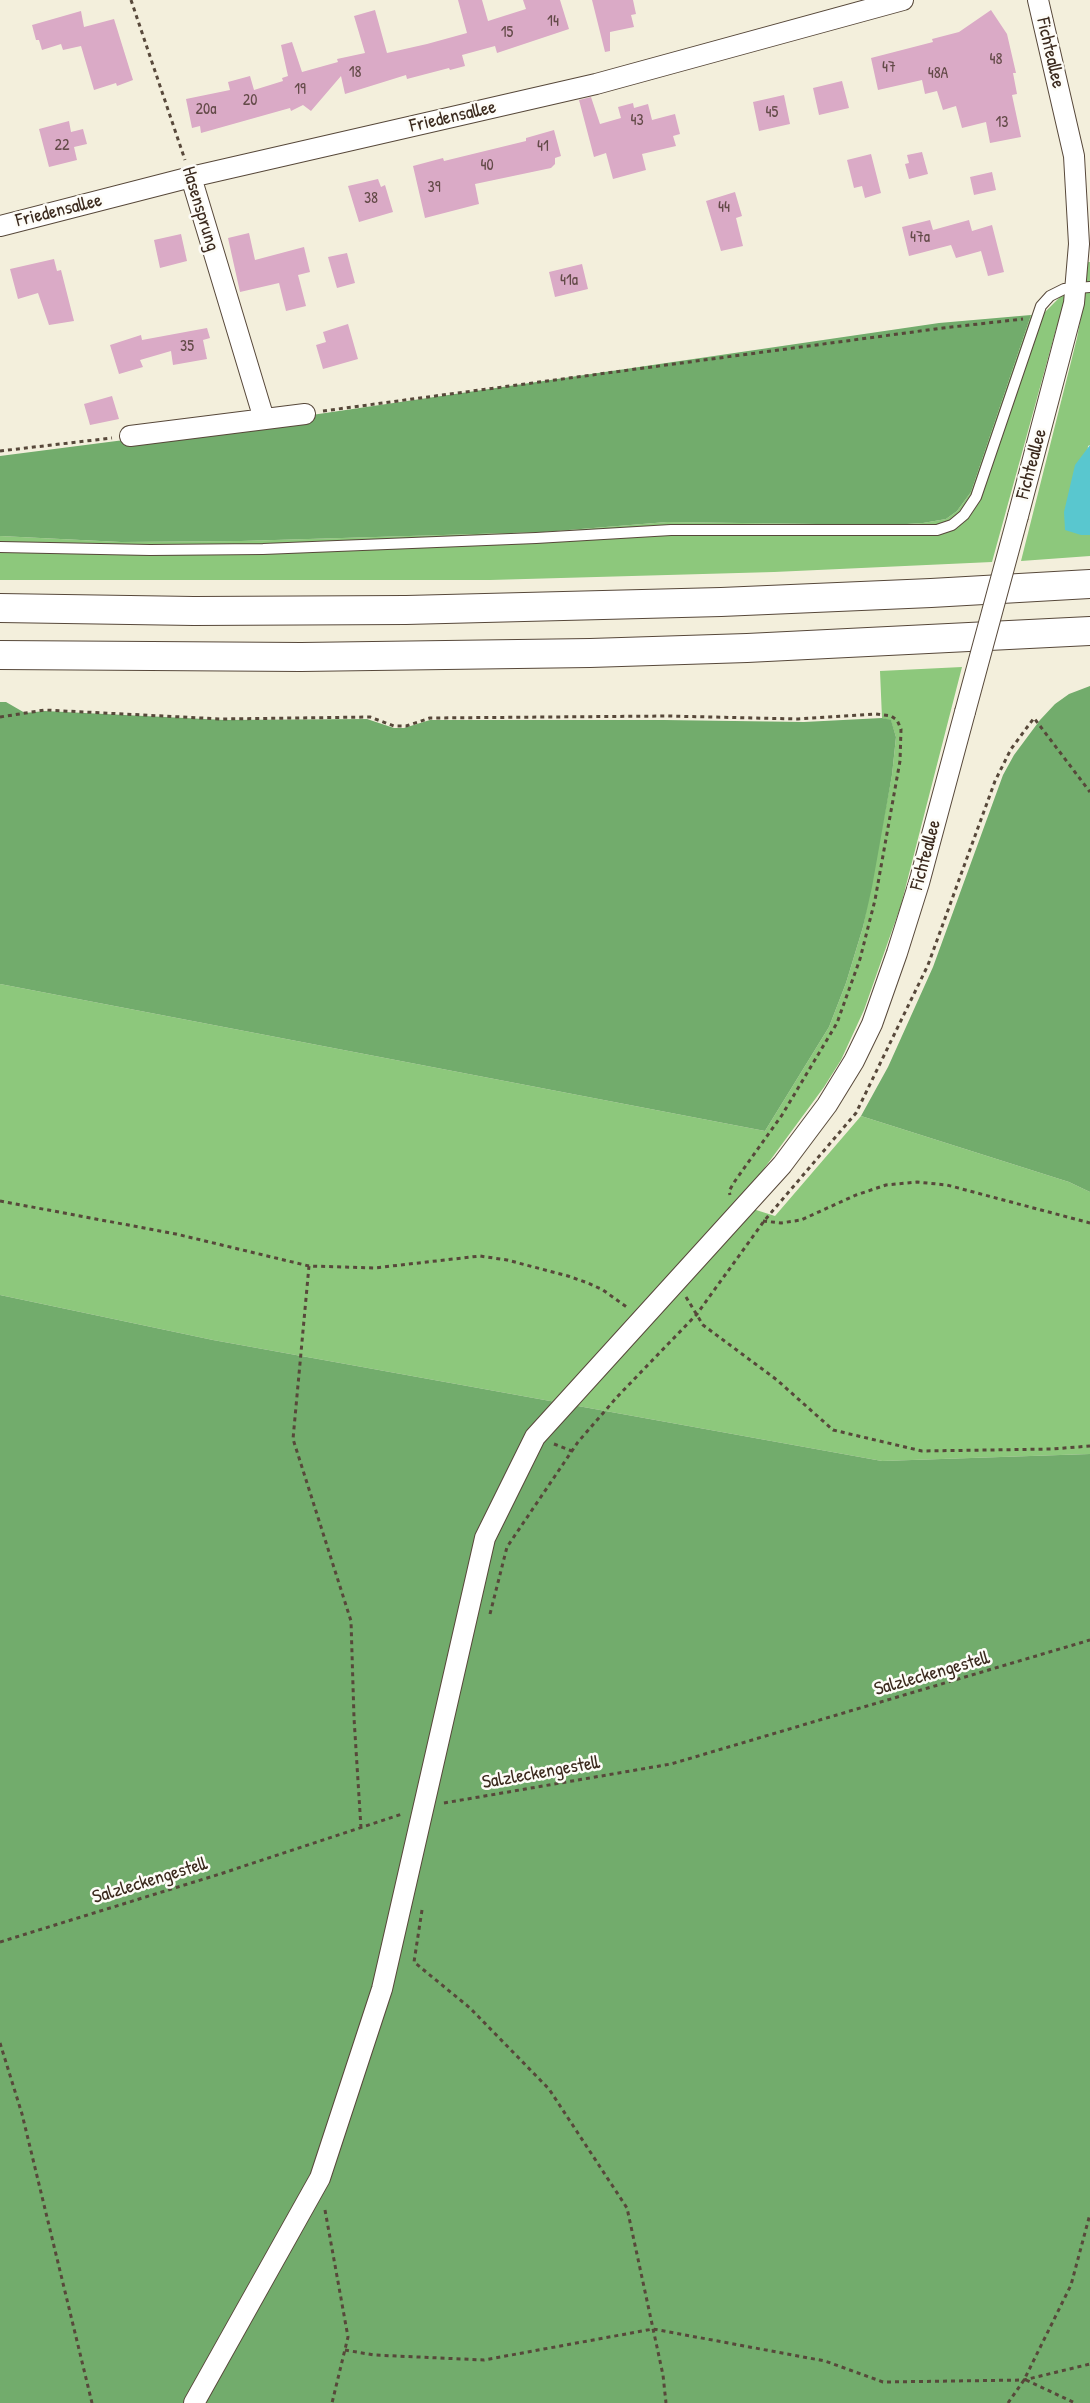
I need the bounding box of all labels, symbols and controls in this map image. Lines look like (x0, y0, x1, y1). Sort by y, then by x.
house number: 14 (547, 12, 559, 32)
street label: Fichteallee (1031, 16, 1069, 90)
house number: 15 (501, 23, 513, 43)
house number: 48 (990, 50, 1002, 70)
house number: 47 (882, 58, 896, 78)
house number: 18 (349, 63, 361, 83)
house number: 48A (928, 64, 948, 84)
house number: 19 (294, 80, 306, 100)
house number: 20 (243, 91, 257, 111)
street label: Friedensallee (408, 96, 498, 138)
house number: 20a (196, 100, 216, 120)
house number: 45 (766, 103, 778, 123)
house number: 43 (630, 111, 644, 131)
house number: 13 (996, 113, 1008, 133)
house number: 22 (55, 136, 69, 156)
house number: 41 (537, 137, 549, 157)
house number: 40 (480, 156, 494, 176)
street label: Hasensprung (176, 164, 224, 254)
house number: 39 (427, 178, 441, 198)
street label: Friedensallee (14, 189, 104, 233)
house number: 38 (364, 189, 378, 209)
house number: 44 (718, 198, 730, 218)
house number: 47a (910, 228, 930, 248)
house number: 41a (560, 271, 578, 291)
house number: 35 (180, 337, 194, 357)
street label: Fichteallee (1012, 426, 1052, 502)
street label: Fichteallee (906, 817, 946, 893)
street label: Salzleckengestell (872, 1647, 992, 1701)
street label: Salzleckengestell (480, 1751, 602, 1795)
street label: Salzleckengestell (90, 1853, 210, 1909)

